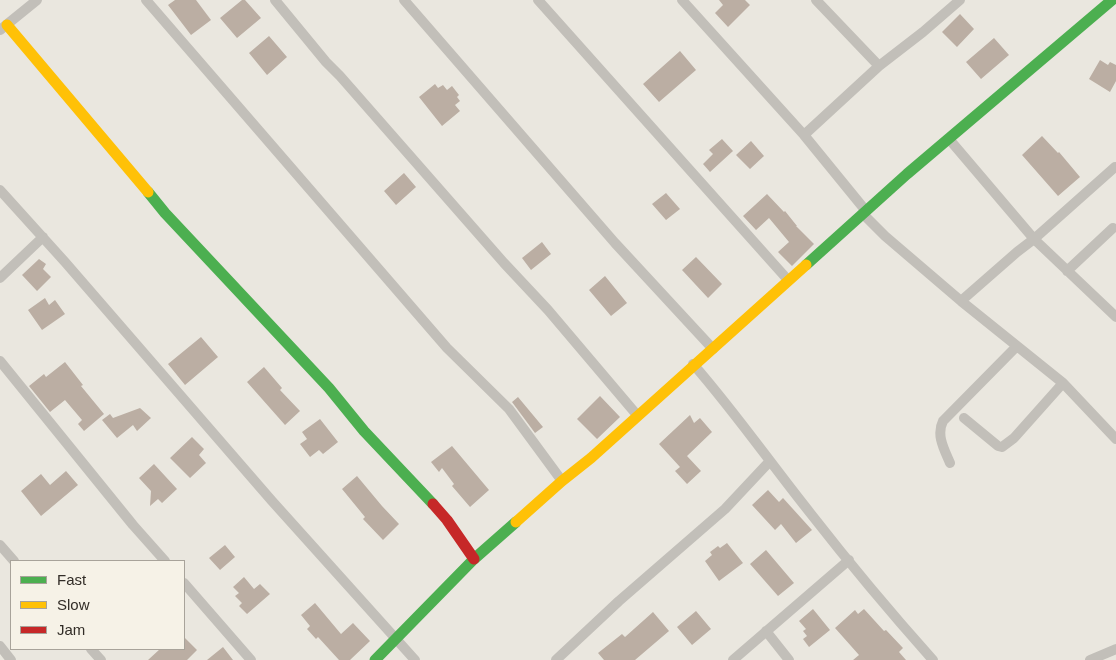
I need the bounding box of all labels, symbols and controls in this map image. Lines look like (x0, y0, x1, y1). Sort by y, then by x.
legend (10, 560, 185, 650)
text: Fast (57, 571, 86, 588)
text: Slow (57, 596, 90, 613)
text: Jam (57, 621, 85, 638)

